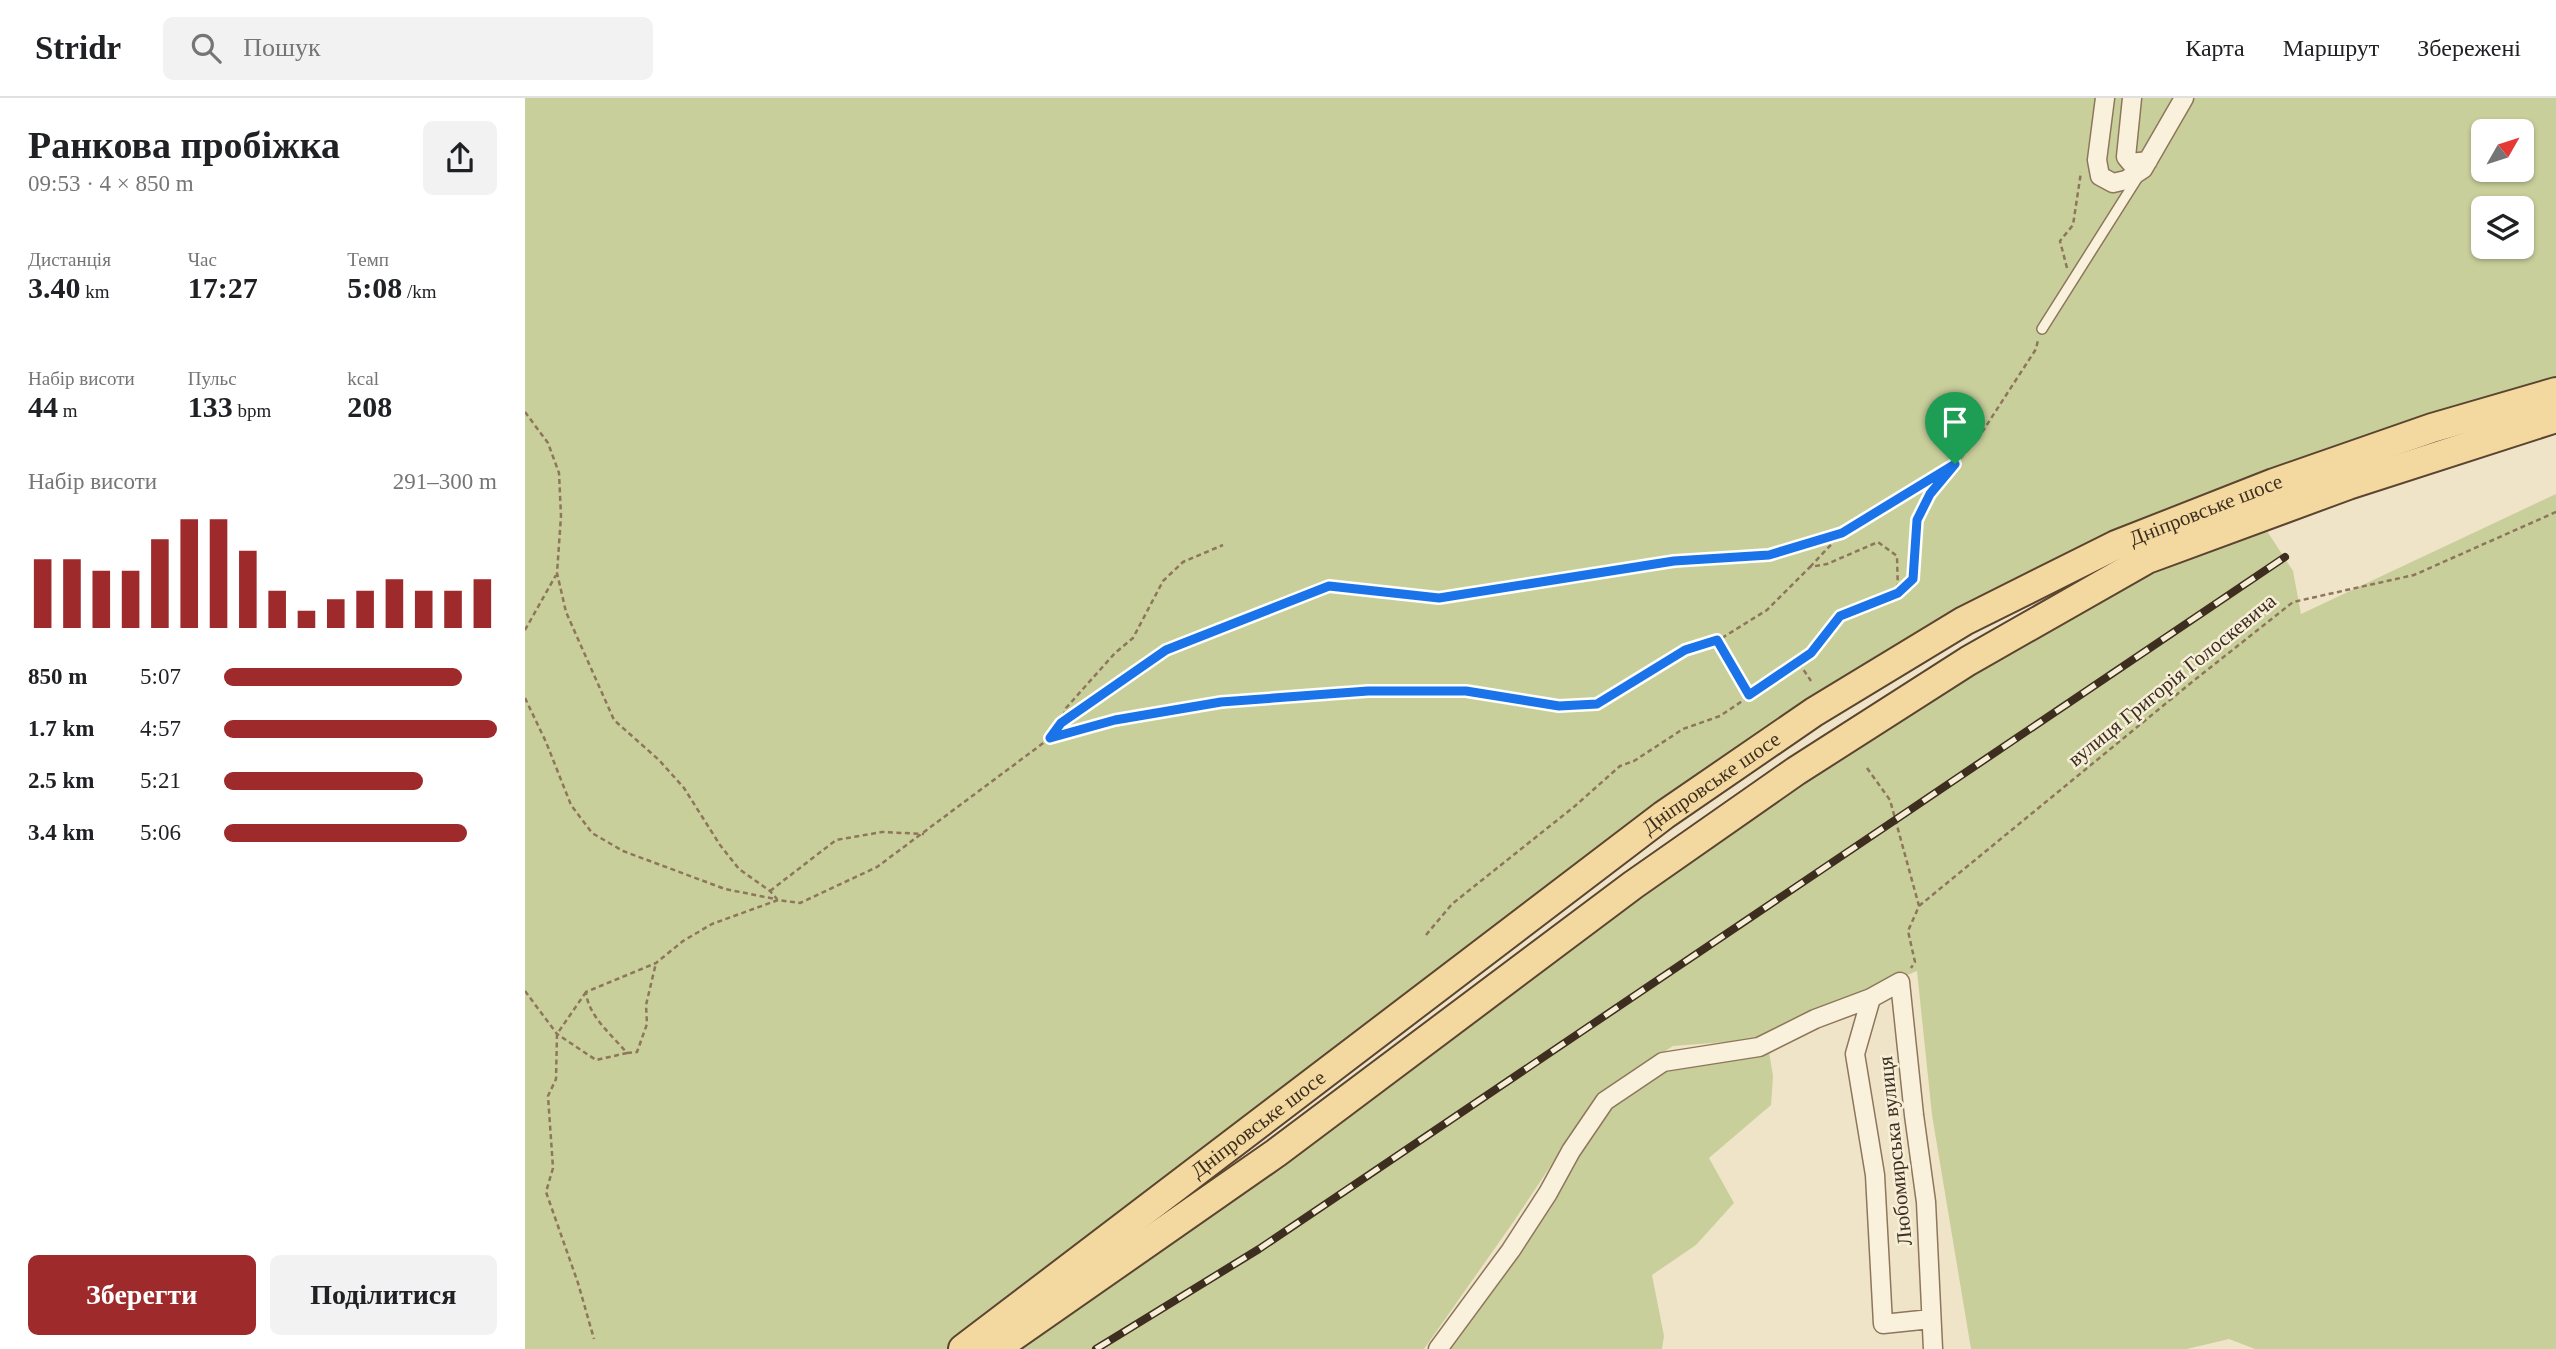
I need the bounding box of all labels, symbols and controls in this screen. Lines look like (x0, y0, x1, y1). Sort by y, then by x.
search box (163, 17, 653, 80)
icon: search (187, 29, 225, 67)
text: Stridr (35, 30, 121, 66)
text: Пошук (243, 33, 321, 62)
text: Карта (2185, 35, 2245, 61)
text: Маршрут (2283, 35, 2379, 61)
text: Збережені (2417, 35, 2521, 61)
north arrow (2471, 119, 2534, 182)
map controls (2471, 119, 2534, 259)
button: share (423, 121, 497, 195)
text: Ранкова пробіжка (28, 124, 340, 166)
text: 09:53 · 4 × 850 m (28, 171, 194, 196)
button: layers (2471, 196, 2534, 259)
text: Дистанція (28, 249, 111, 270)
text: Час (188, 249, 217, 270)
text: Темп (347, 249, 389, 270)
text: 3.40 (28, 271, 81, 304)
text: 17:27 (188, 271, 258, 304)
text: 5:08 (347, 271, 402, 304)
text: km (81, 281, 110, 302)
text: /km (402, 281, 437, 302)
text: Набір висоти (28, 368, 135, 389)
text: Пульс (188, 368, 237, 389)
text: kcal (347, 368, 379, 389)
text: 44 (28, 390, 58, 423)
text: 133 (188, 390, 233, 423)
text: 208 (347, 390, 392, 423)
pin (1925, 392, 1985, 464)
text: m (58, 400, 78, 421)
text: bpm (233, 400, 271, 421)
icon: arrive (1936, 403, 1974, 441)
text: Набір висоти (28, 469, 157, 494)
text: 291–300 m (393, 469, 497, 494)
street label: Дніпровське шосе (2126, 469, 2286, 551)
street label: вулиця Григорія Голоскевича (2063, 588, 2281, 771)
text: 850 m (28, 664, 87, 689)
text: 5:07 (140, 664, 181, 689)
text: 1.7 km (28, 716, 94, 741)
text: 4:57 (140, 716, 181, 741)
street label: Дніпровське шосе (1637, 727, 1785, 839)
text: 2.5 km (28, 768, 94, 793)
text: 5:21 (140, 768, 181, 793)
text: 3.4 km (28, 820, 94, 845)
text: 5:06 (140, 820, 181, 845)
street label: Любомирська вулиця (1873, 1055, 1917, 1247)
street label: Дніпровське шосе (1186, 1065, 1330, 1183)
button: Зберегти (28, 1255, 256, 1335)
button: Поділитися (270, 1255, 497, 1335)

